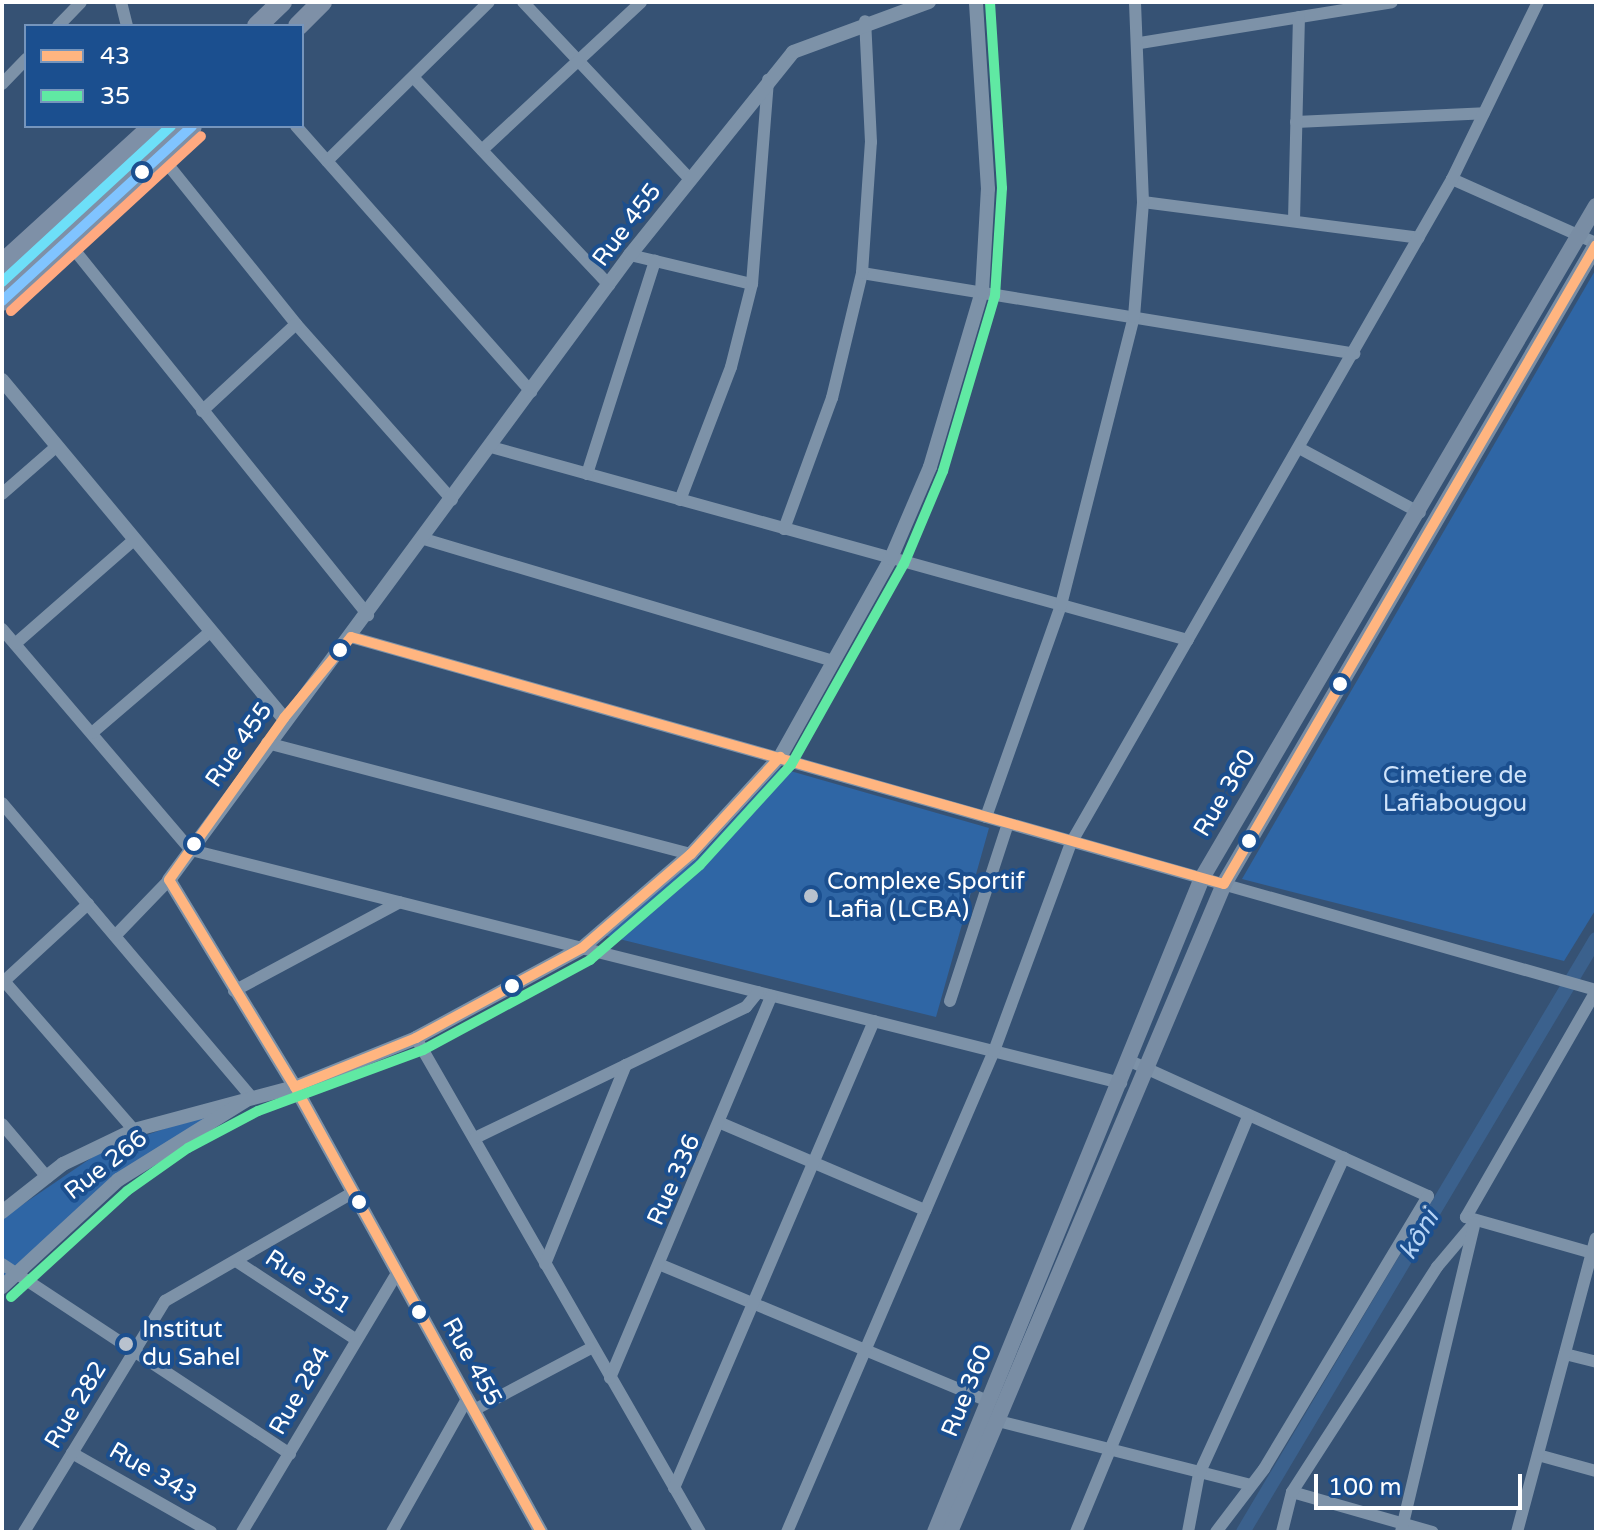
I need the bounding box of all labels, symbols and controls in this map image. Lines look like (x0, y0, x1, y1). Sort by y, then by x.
legend (24, 24, 304, 128)
text: 43 (100, 42, 130, 71)
text: 35 (100, 82, 130, 111)
unlabelled marker (134, 164, 150, 180)
street label: Rue 455 (586, 178, 668, 272)
unlabelled marker (332, 642, 348, 658)
unlabelled marker (1332, 676, 1348, 692)
street label: Rue 455 (199, 697, 279, 793)
street label: Rue 360 (1188, 744, 1262, 842)
park label: Cimetiere de Lafiabougou (1383, 762, 1527, 818)
unlabelled marker (1241, 833, 1257, 849)
unlabelled marker (186, 836, 202, 852)
place label: Complexe Sportif Lafia (LCBA) (827, 868, 1025, 924)
marker: Complexe Sportif Lafia (LCBA) (802, 887, 820, 905)
unlabelled marker (504, 978, 520, 994)
street label: Rue 266 (59, 1124, 153, 1206)
street label: Rue 336 (641, 1130, 707, 1230)
unlabelled marker (351, 1194, 367, 1210)
water label: kôni (1392, 1205, 1446, 1265)
street label: Rue 351 (260, 1244, 356, 1320)
unlabelled marker (411, 1304, 427, 1320)
street label: Rue 455 (436, 1313, 508, 1411)
place label: Institut du Sahel (142, 1316, 240, 1372)
marker: Institut du Sahel (117, 1335, 135, 1353)
street label: Rue 360 (936, 1341, 998, 1441)
street label: Rue 284 (263, 1342, 337, 1440)
street label: Rue 282 (39, 1356, 113, 1454)
street label: Rue 343 (104, 1436, 202, 1510)
scale bar (1318, 1458, 1526, 1508)
text: 100 m (1328, 1473, 1402, 1502)

